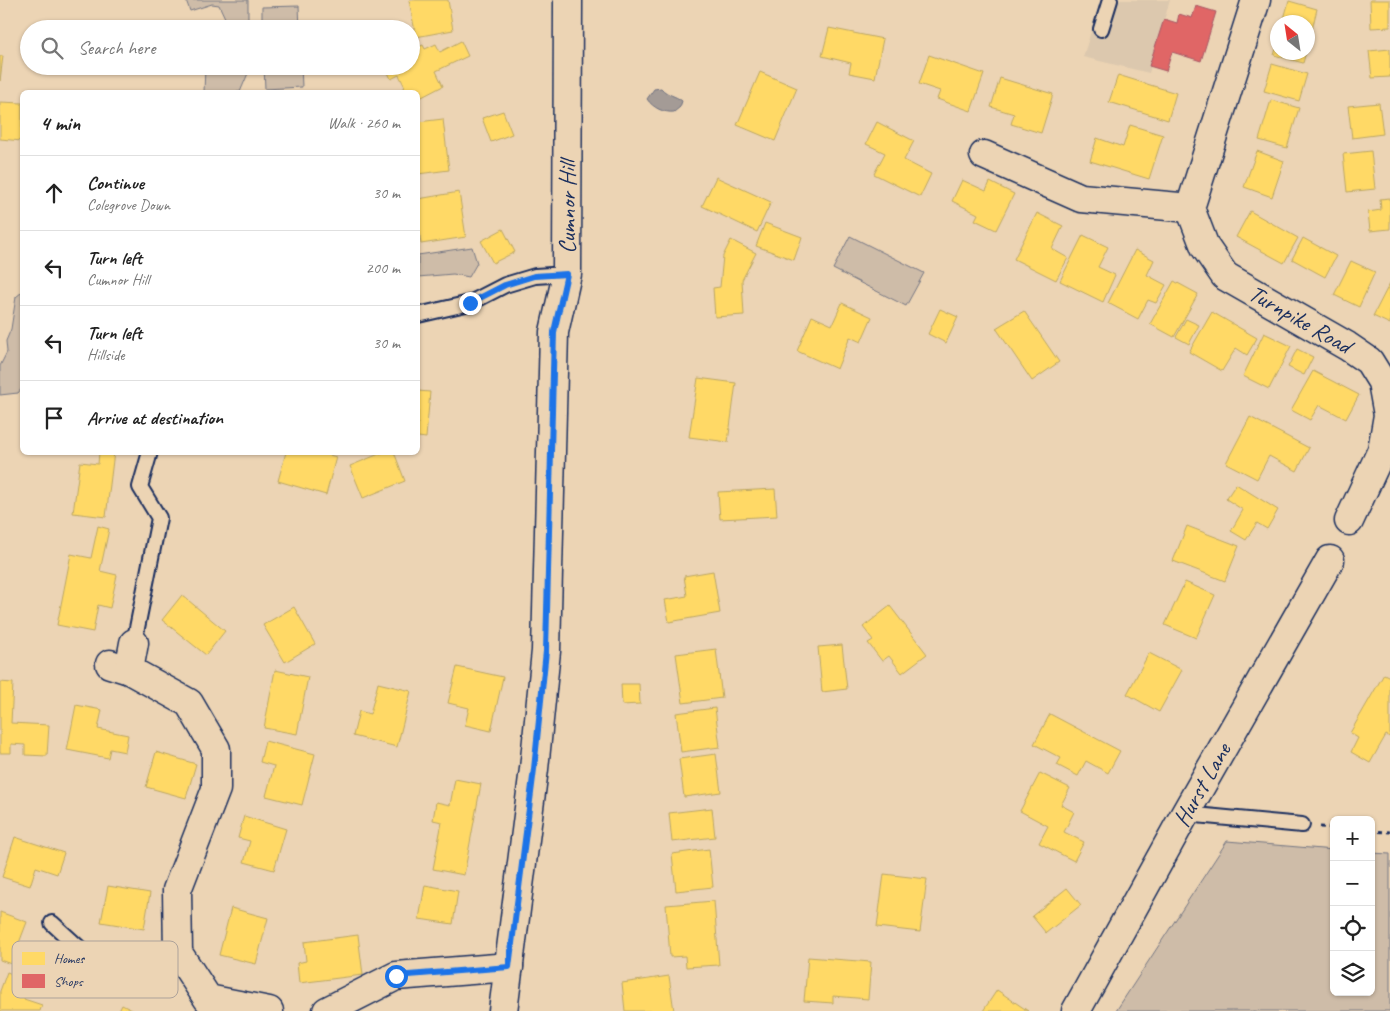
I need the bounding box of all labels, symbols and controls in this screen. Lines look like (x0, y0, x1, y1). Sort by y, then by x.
north arrow (1270, 15, 1315, 60)
search box (20, 20, 420, 75)
icon: search (38, 34, 66, 62)
text: Search here (78, 36, 155, 60)
text: 4 min (40, 110, 80, 136)
text: Walk · 260 m (328, 113, 400, 133)
street label: Cumnor Hill (552, 156, 582, 254)
text: Continue (87, 171, 144, 195)
icon: ahead (40, 179, 68, 207)
text: 30 m (373, 183, 400, 203)
text: Colegrove Down (87, 195, 170, 215)
text: Turn left (87, 246, 142, 270)
icon: left (40, 254, 68, 282)
text: 200 m (366, 258, 400, 278)
text: Cumnor Hill (87, 270, 149, 290)
street label: Turnpike Road (1244, 278, 1360, 362)
route end (459, 292, 482, 315)
text: Turn left (87, 321, 142, 345)
icon: left (40, 329, 68, 357)
text: 30 m (373, 333, 400, 353)
text: Hillside (87, 345, 125, 365)
icon: arrive (40, 404, 68, 432)
text: Arrive at destination (87, 406, 223, 430)
street label: Hurst Lane (1166, 736, 1239, 832)
map controls (1330, 816, 1375, 996)
button: + (1330, 816, 1375, 861)
button: − (1330, 861, 1375, 906)
button: locate (1330, 906, 1375, 951)
legend (12, 941, 178, 998)
text: Homes (54, 950, 85, 967)
button: layers (1330, 951, 1375, 996)
route start (385, 965, 408, 988)
text: Shops (54, 973, 84, 990)

